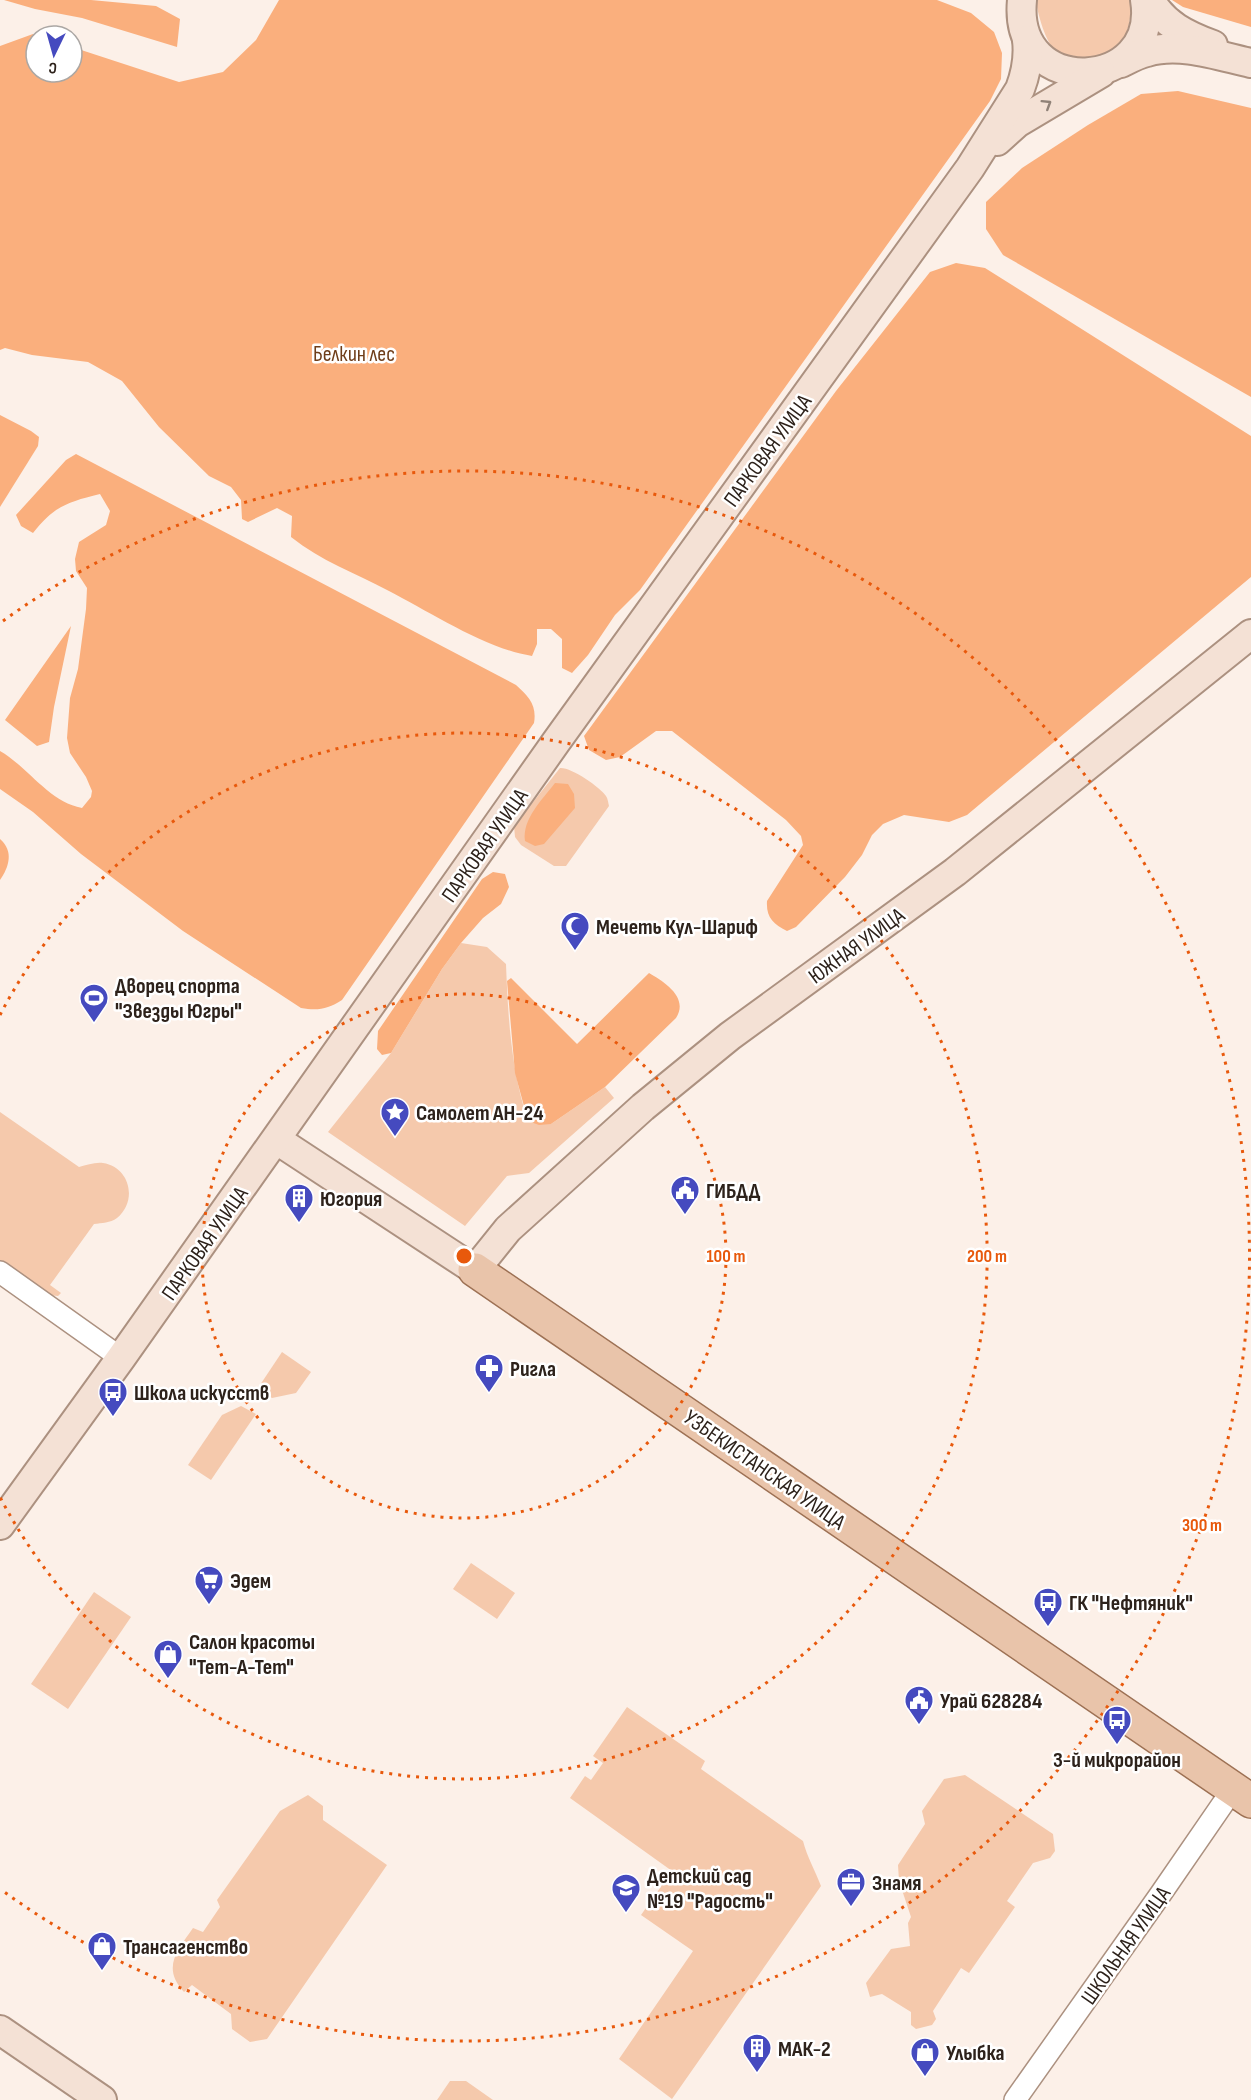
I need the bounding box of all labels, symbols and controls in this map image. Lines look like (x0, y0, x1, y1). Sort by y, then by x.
north arrow (24, 24, 84, 84)
text: С (48, 58, 58, 77)
one-way arrow (1041, 99, 1051, 111)
park label: Белкин лес (313, 341, 395, 368)
street label: ПАРКОВАЯ УЛИЦА (718, 389, 818, 512)
street label: ПАРКОВАЯ УЛИЦА (436, 783, 535, 908)
street label: ЮЖНАЯ УЛИЦА (803, 902, 911, 990)
mosque icon: Мечеть Кул-Шариф (559, 910, 591, 952)
place label: Мечеть Кул-Шариф (596, 914, 758, 941)
place label: Дворец спорта "Звезды Югры" (115, 973, 242, 1025)
sports icon: Дворец спорта "Звезды Югры" (78, 982, 110, 1024)
place icon: Самолет АН-24 (379, 1096, 411, 1138)
place label: Самолет АН-24 (416, 1100, 543, 1127)
public building icon: ГИБДД (669, 1174, 701, 1216)
place label: ГИБДД (706, 1178, 761, 1205)
street label: ПАРКОВАЯ УЛИЦА (156, 1181, 255, 1306)
building icon: Югория (283, 1182, 315, 1224)
place label: Югория (320, 1186, 382, 1213)
centre of rings (454, 1246, 474, 1266)
text: 100 m (707, 1246, 746, 1267)
text: 200 m (967, 1246, 1007, 1267)
pharmacy icon: Ригла (473, 1352, 505, 1394)
place label: Ригла (510, 1356, 556, 1383)
bus stop icon: Школа искусств (97, 1376, 129, 1418)
place label: Школа искусств (134, 1380, 269, 1407)
street label: УЗБЕКИСТАНСКАЯ УЛИЦА (678, 1404, 851, 1536)
text: 300 m (1182, 1515, 1222, 1536)
supermarket icon: Эдем (193, 1564, 225, 1606)
place label: Эдем (230, 1568, 271, 1595)
bus stop icon: ГК "Нефтяник" (1032, 1586, 1064, 1628)
place label: ГК "Нефтяник" (1069, 1590, 1193, 1617)
place label: Салон красоты "Тет-А-Тет" (189, 1629, 315, 1681)
shop icon: Салон красоты "Тет-А-Тет" (152, 1638, 184, 1680)
public building icon: Урай 628284 (903, 1684, 935, 1726)
place label: Урай 628284 (940, 1688, 1042, 1715)
bus stop icon: 3-й микрорайон (1101, 1704, 1133, 1746)
place label: 3-й микрорайон (1053, 1747, 1181, 1774)
place label: Детский сад №19 "Радость" (647, 1863, 773, 1915)
office icon: Знамя (835, 1866, 867, 1908)
place label: Знамя (872, 1870, 922, 1897)
school or university icon: Детский сад №19 "Радость" (610, 1872, 642, 1914)
street label: ШКОЛЬНАЯ УЛИЦА (1076, 1881, 1177, 2010)
shop icon: Трансагенство (86, 1930, 118, 1972)
place label: Трансагенство (123, 1934, 248, 1961)
building icon: МАК-2 (741, 2032, 773, 2074)
place label: МАК-2 (778, 2036, 831, 2063)
shop icon: Улыбка (909, 2036, 941, 2078)
place label: Улыбка (946, 2040, 1005, 2067)

